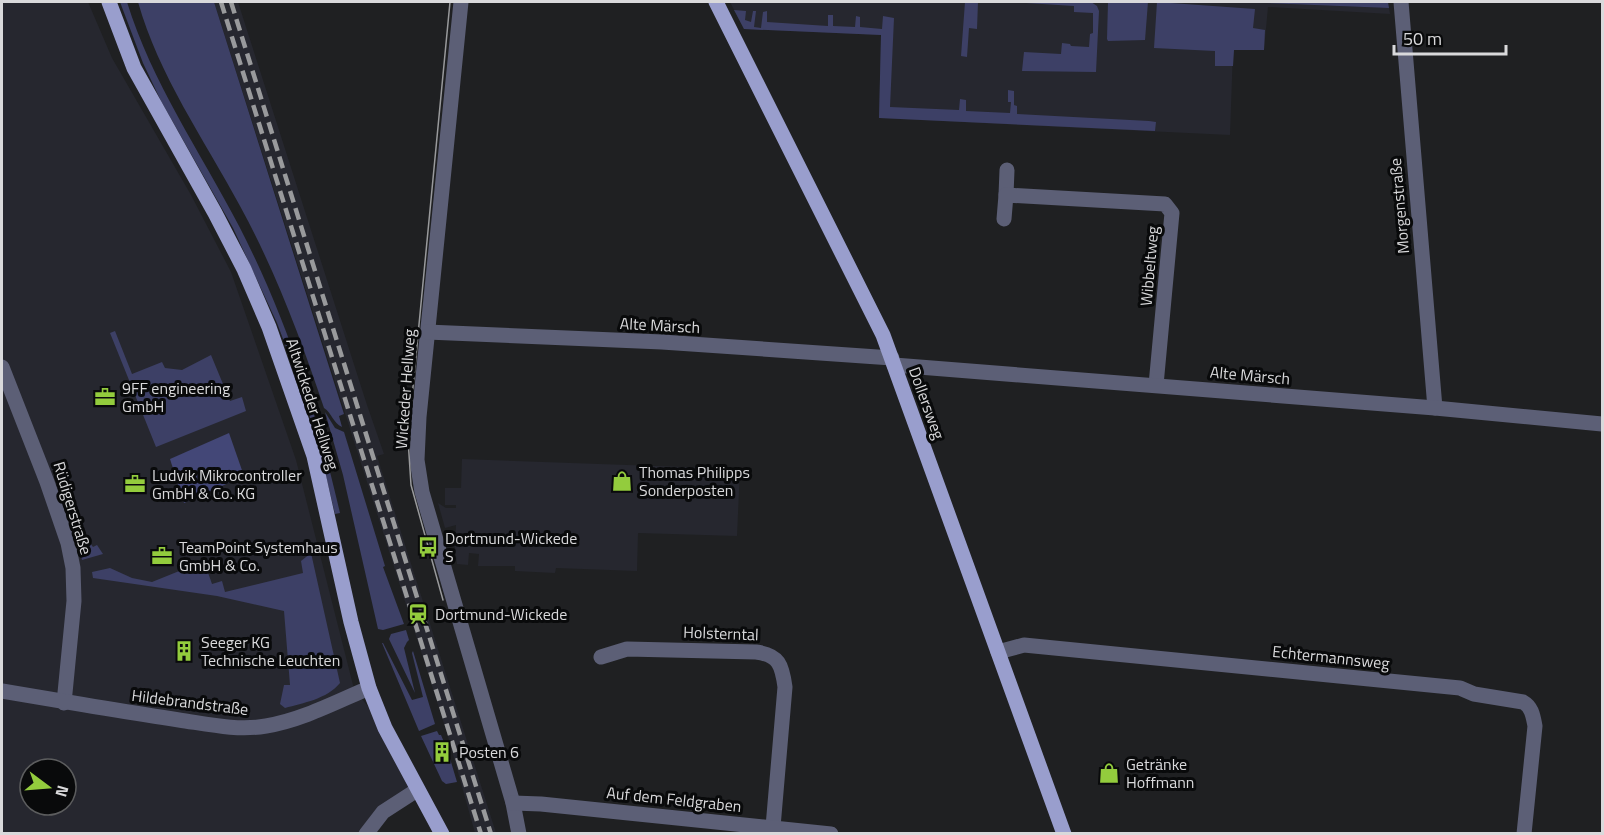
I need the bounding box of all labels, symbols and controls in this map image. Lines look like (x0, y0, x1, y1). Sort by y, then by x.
scale bar (1394, 18, 1506, 56)
text: 50 m (1403, 25, 1442, 52)
street label: Morgenstraße (1383, 157, 1415, 255)
street label: Wibbeltweg (1134, 225, 1164, 307)
street label: Alte Märsch (619, 311, 701, 339)
street label: Wickeder Hellweg (389, 328, 421, 450)
street label: Altwickeder Hellweg (280, 335, 346, 473)
street label: Alte Märsch (1209, 360, 1291, 390)
street label: Dollersweg (903, 363, 951, 443)
place label: 9FF engineering GmbH (122, 376, 230, 418)
office icon: 9FF engineering GmbH (93, 385, 117, 409)
street label: Rüdigerstraße (47, 459, 99, 557)
place label: Thomas Philipps Sonderposten (639, 460, 750, 502)
place label: Ludvik Mikrocontroller GmbH & Co. KG (152, 463, 302, 505)
shop icon: Thomas Philipps Sonderposten (610, 469, 634, 493)
office icon: Ludvik Mikrocontroller GmbH & Co. KG (123, 472, 147, 496)
place label: Dortmund-Wickede S (445, 526, 577, 568)
place label: TeamPoint Systemhaus GmbH & Co. (179, 535, 338, 577)
bus stop icon: Dortmund-Wickede S (416, 535, 440, 559)
office icon: TeamPoint Systemhaus GmbH & Co. (150, 544, 174, 568)
station icon: Dortmund-Wickede (406, 602, 430, 626)
place label: Dortmund-Wickede (435, 602, 567, 626)
street label: Holsterntal (683, 620, 759, 646)
place label: Seeger KG Technische Leuchten (201, 630, 340, 672)
building icon: Seeger KG Technische Leuchten (172, 639, 196, 663)
street label: Echtermannsweg (1271, 639, 1391, 675)
street label: Hildebrandstraße (130, 683, 250, 721)
building icon: Posten 6 (430, 740, 454, 764)
place label: Posten 6 (459, 740, 519, 764)
place label: Getränke Hoffmann (1126, 752, 1194, 794)
north arrow (18, 757, 78, 817)
shop icon: Getränke Hoffmann (1097, 761, 1121, 785)
street label: Auf dem Feldgraben (605, 780, 743, 818)
text: N (49, 782, 75, 800)

